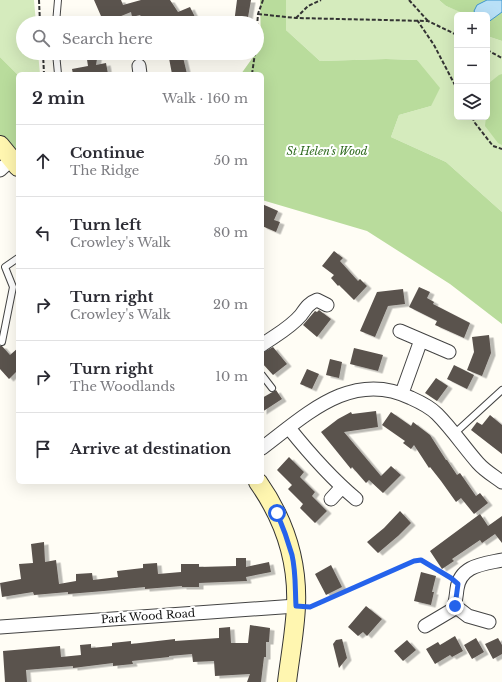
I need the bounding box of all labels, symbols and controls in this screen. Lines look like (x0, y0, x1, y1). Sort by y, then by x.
map controls (454, 12, 490, 120)
button: + (454, 12, 490, 48)
search box (16, 16, 264, 60)
icon: search (30, 27, 52, 49)
text: Search here (62, 29, 153, 48)
button: − (454, 48, 490, 84)
button: layers (454, 84, 490, 120)
text: 2 min (32, 88, 85, 109)
text: Walk · 160 m (162, 90, 248, 107)
text: Continue (70, 143, 145, 162)
park label: St Helen's Wood (287, 144, 368, 158)
icon: ahead (32, 150, 54, 172)
text: 50 m (214, 152, 248, 169)
text: The Ridge (70, 162, 139, 179)
text: Turn left (70, 215, 141, 234)
icon: left (32, 222, 54, 244)
text: 80 m (213, 224, 248, 241)
text: Crowley's Walk (70, 234, 171, 251)
text: Turn right (70, 287, 153, 306)
icon: right (32, 294, 54, 316)
text: 20 m (213, 296, 248, 313)
text: Crowley's Walk (70, 306, 171, 323)
text: Turn right (70, 359, 153, 378)
icon: right (32, 366, 54, 388)
text: 10 m (215, 368, 248, 385)
text: The Woodlands (70, 378, 175, 395)
icon: arrive (32, 438, 54, 460)
text: Arrive at destination (70, 439, 231, 458)
route start (268, 504, 286, 522)
route end (446, 597, 464, 615)
street label: Park Wood Road (100, 606, 196, 626)

